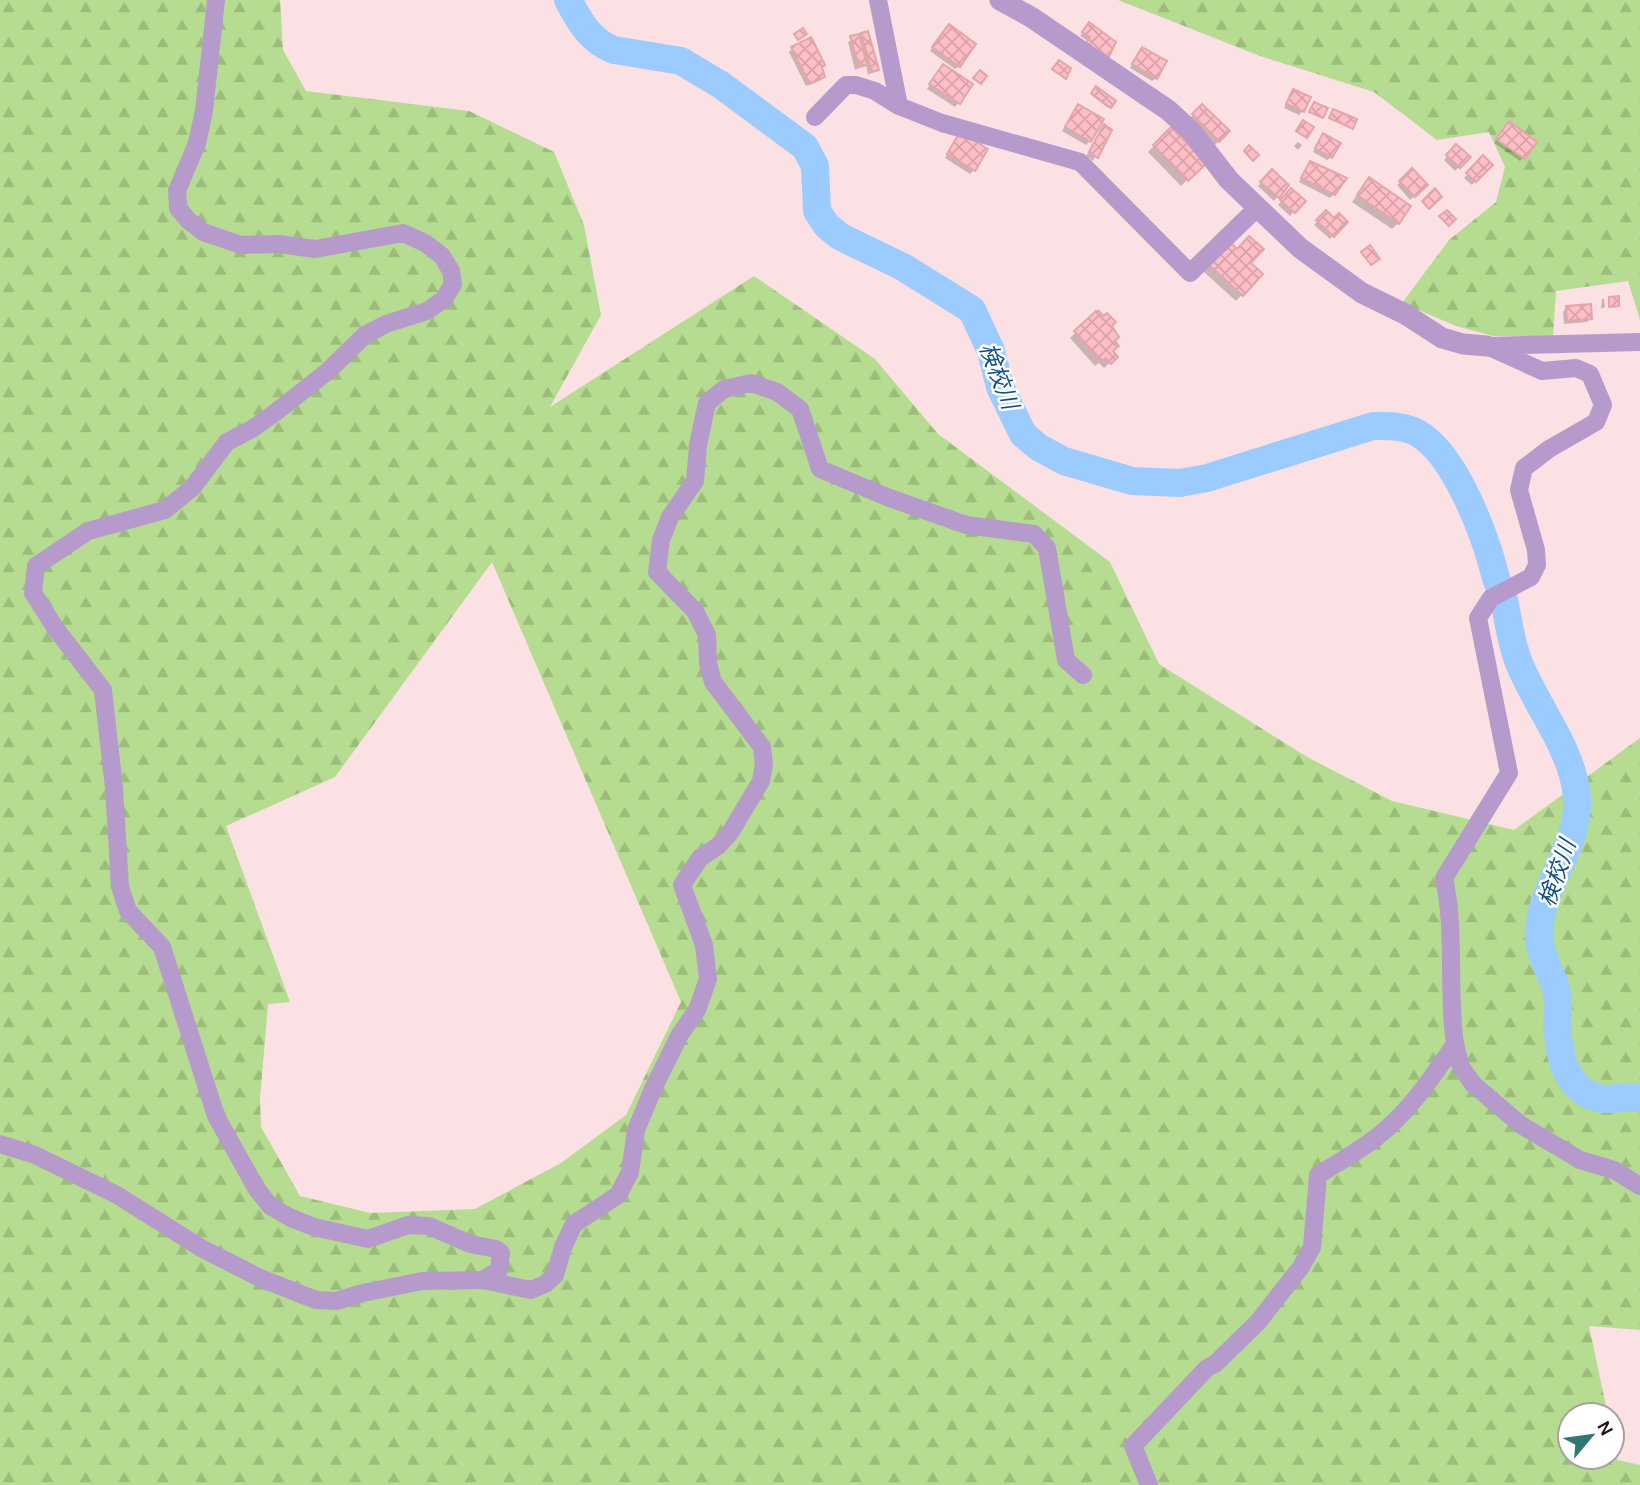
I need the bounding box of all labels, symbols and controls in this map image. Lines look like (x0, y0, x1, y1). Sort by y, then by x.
water label: 検校川 (974, 339, 1025, 416)
water label: 検校川 (1533, 833, 1582, 910)
north arrow (1556, 1401, 1626, 1471)
text: N (1592, 1417, 1618, 1440)

